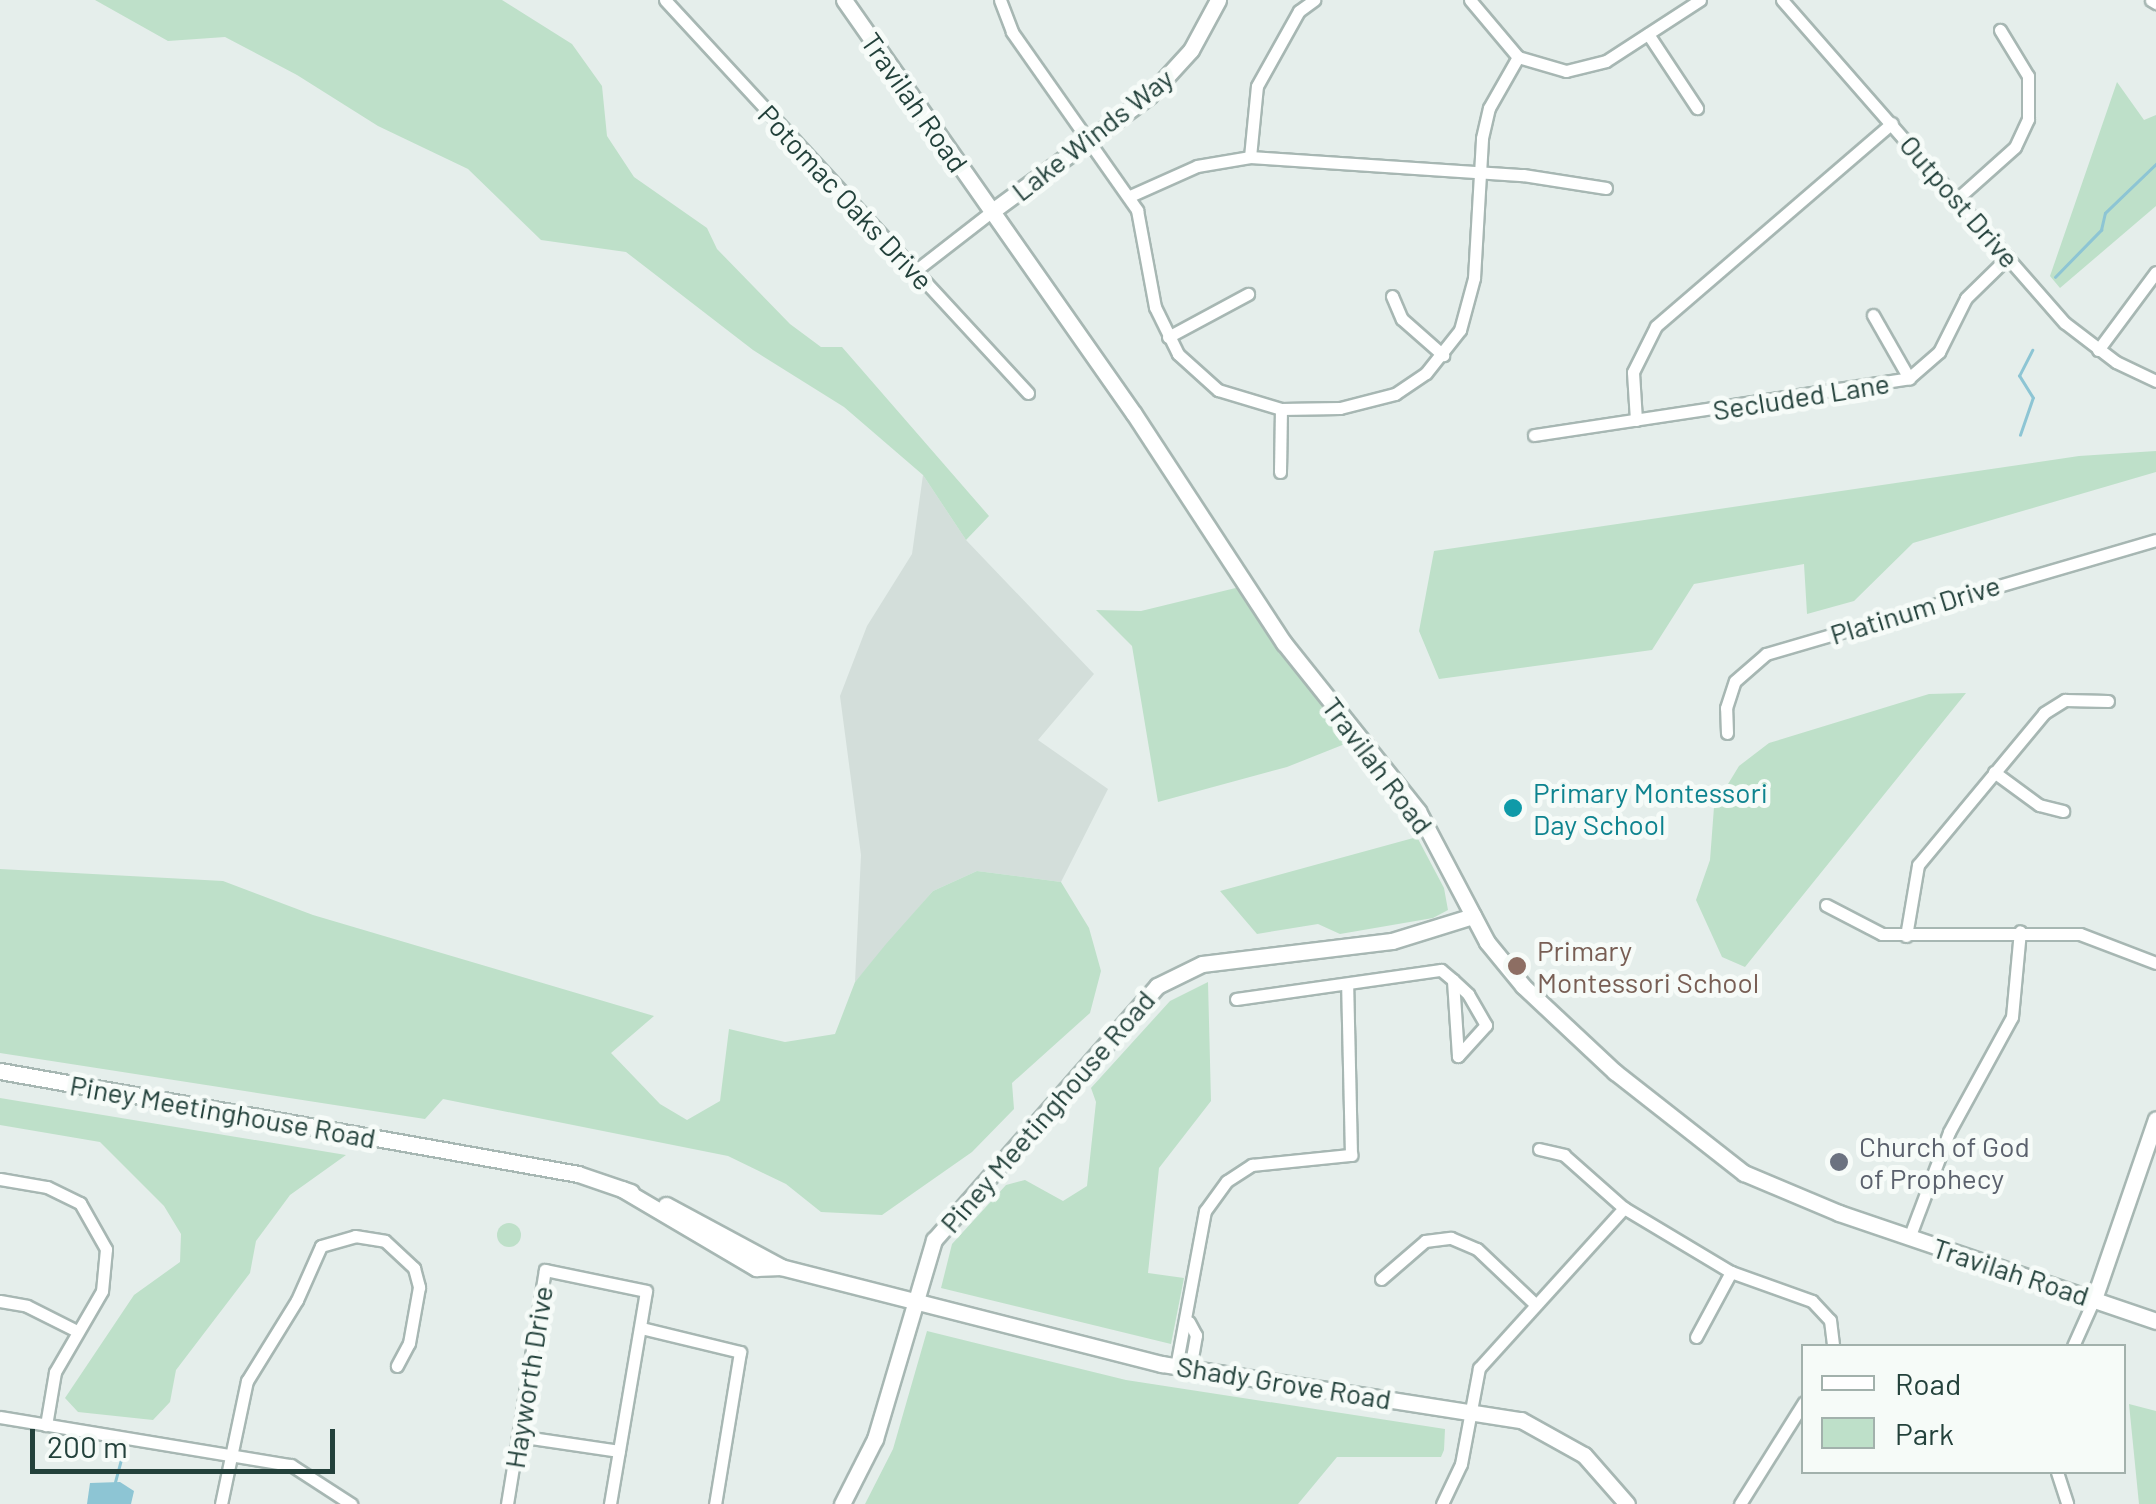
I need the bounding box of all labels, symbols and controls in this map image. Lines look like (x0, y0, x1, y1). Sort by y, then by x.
street label: Travilah Road (855, 26, 975, 178)
street label: Lake Winds Way (1005, 61, 1179, 207)
street label: Potomac Oaks Drive (752, 98, 940, 296)
street label: Outpost Drive (1893, 128, 2027, 274)
street label: Secluded Lane (1710, 365, 1892, 427)
street label: Platinum Drive (1826, 567, 2004, 651)
street label: Travilah Road (1316, 690, 1440, 840)
place label: Primary Montessori Day School (1533, 775, 1768, 841)
marker: Primary Montessori Day School (1502, 797, 1524, 819)
place label: Primary Montessori School (1537, 933, 1759, 999)
marker: Primary Montessori School (1506, 955, 1528, 977)
street label: Piney Meetinghouse Road (933, 983, 1161, 1239)
street label: Piney Meetinghouse Road (68, 1068, 378, 1154)
place label: Church of God of Prophecy (1859, 1129, 2030, 1195)
marker: Church of God of Prophecy (1828, 1151, 1850, 1173)
street label: Travilah Road (1929, 1230, 2093, 1312)
street label: Hayworth Drive (497, 1283, 559, 1471)
legend (1801, 1344, 2126, 1474)
street label: Shady Grove Road (1174, 1348, 1394, 1416)
text: Road (1895, 1365, 1961, 1401)
scale bar (35, 1409, 340, 1471)
text: Park (1895, 1415, 1954, 1451)
text: 200 m (47, 1428, 128, 1464)

